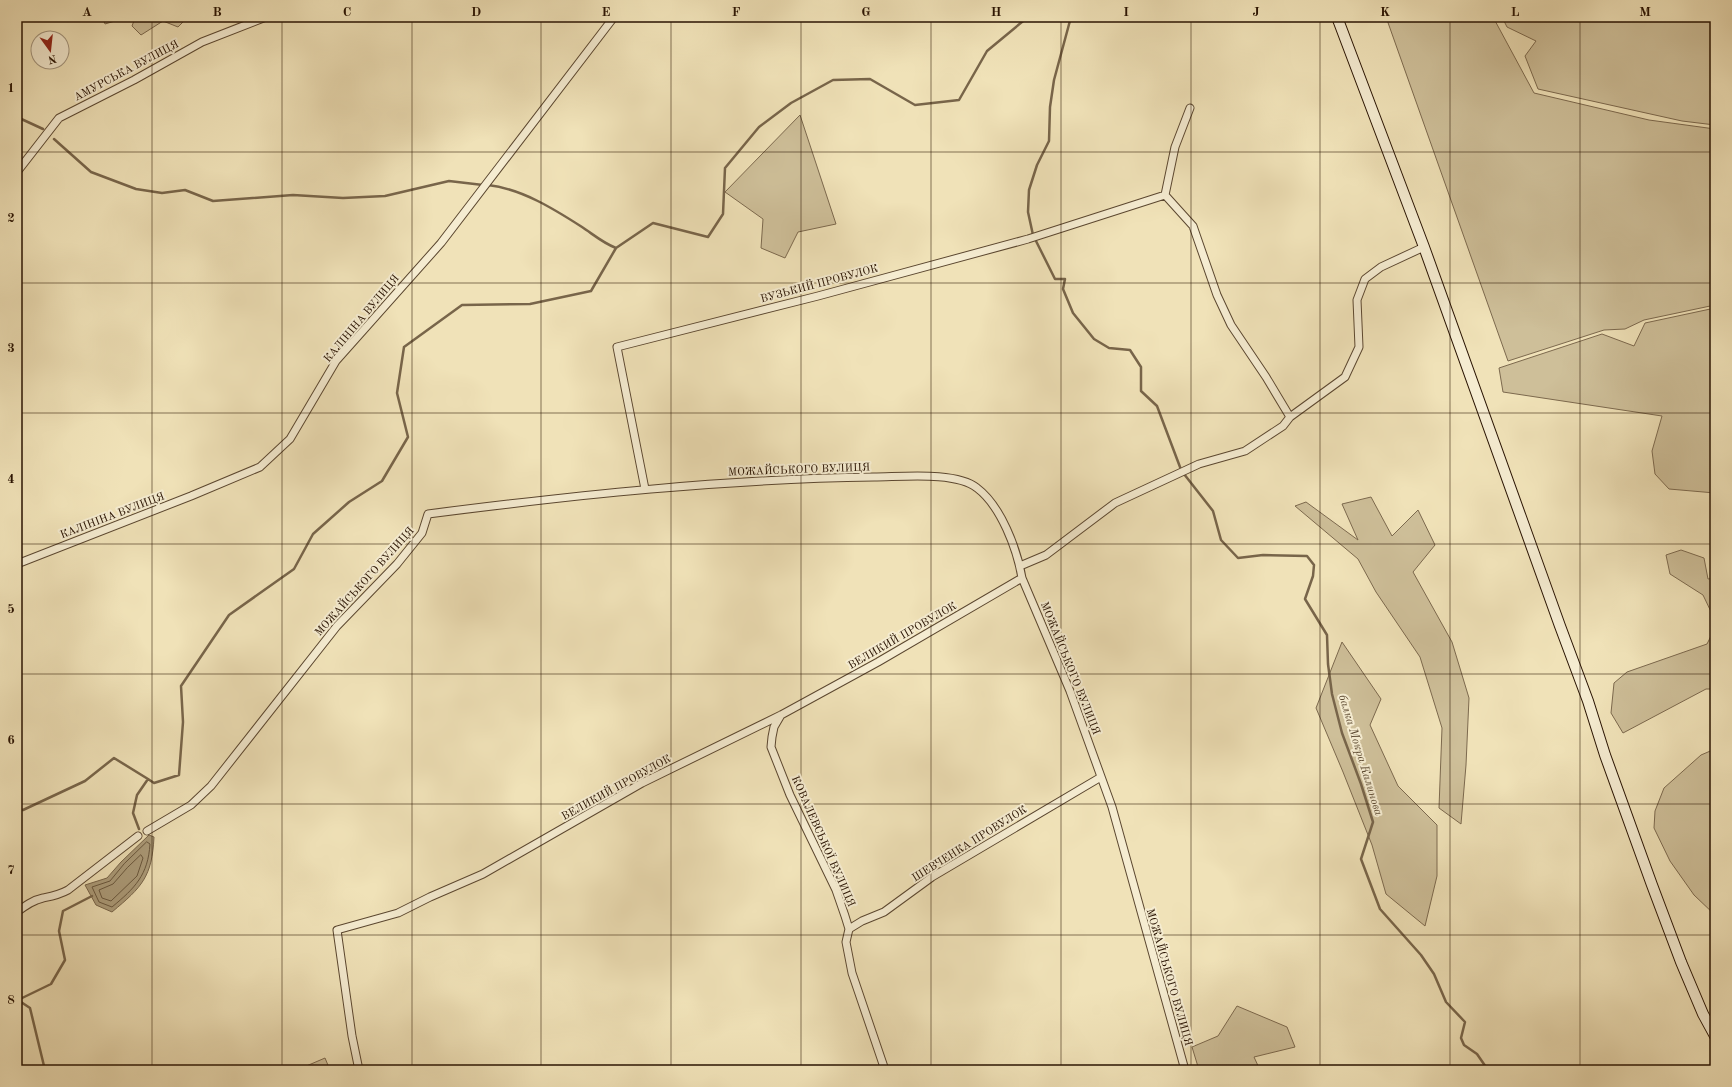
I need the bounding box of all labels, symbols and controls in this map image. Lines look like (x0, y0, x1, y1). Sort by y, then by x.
text: A (82, 6, 92, 19)
text: B (212, 6, 222, 19)
text: C (343, 6, 351, 19)
text: D (471, 6, 481, 19)
text: E (602, 6, 611, 19)
text: F (732, 6, 741, 19)
text: G (861, 6, 871, 19)
text: H (991, 6, 1002, 19)
text: I (1123, 6, 1129, 19)
text: J (1252, 6, 1260, 19)
text: K (1380, 6, 1390, 19)
text: L (1511, 6, 1520, 19)
text: M (1639, 6, 1651, 19)
north arrow (30, 30, 70, 70)
street label: АМУРСЬКА ВУЛИЦЯ (73, 39, 181, 104)
text: N (46, 52, 58, 65)
text: 1 (7, 82, 15, 95)
text: 2 (7, 212, 15, 225)
street label: ВУЗЬКИЙ ПРОВУЛОК (759, 262, 879, 305)
street label: КАЛІНІНА ВУЛИЦЯ (322, 273, 402, 365)
text: 3 (7, 342, 15, 355)
street label: МОЖАЙСЬКОГО ВУЛИЦЯ (728, 461, 870, 478)
text: 4 (7, 473, 15, 486)
street label: КАЛІНІНА ВУЛИЦЯ (59, 491, 166, 541)
street label: МОЖАЙСЬКОГО ВУЛИЦЯ (312, 524, 417, 639)
street label: ВЕЛИКИЙ ПРОВУЛОК (846, 599, 959, 672)
street label: МОЖАЙСЬКОГО ВУЛИЦЯ (1038, 600, 1103, 737)
text: 5 (7, 603, 15, 616)
water label: балка Мокра Калинова (1336, 693, 1385, 818)
text: 6 (7, 734, 15, 747)
street label: ВЕЛИКИЙ ПРОВУЛОК (559, 752, 673, 823)
street label: КОВАЛЕВСЬКОЇ ВУЛИЦЯ (789, 774, 858, 909)
street label: ШЕВЧЕНКА ПРОВУЛОК (910, 804, 1029, 884)
text: 7 (7, 864, 15, 877)
street label: МОЖАЙСЬКОГО ВУЛИЦЯ (1144, 907, 1195, 1047)
text: 8 (7, 994, 15, 1007)

